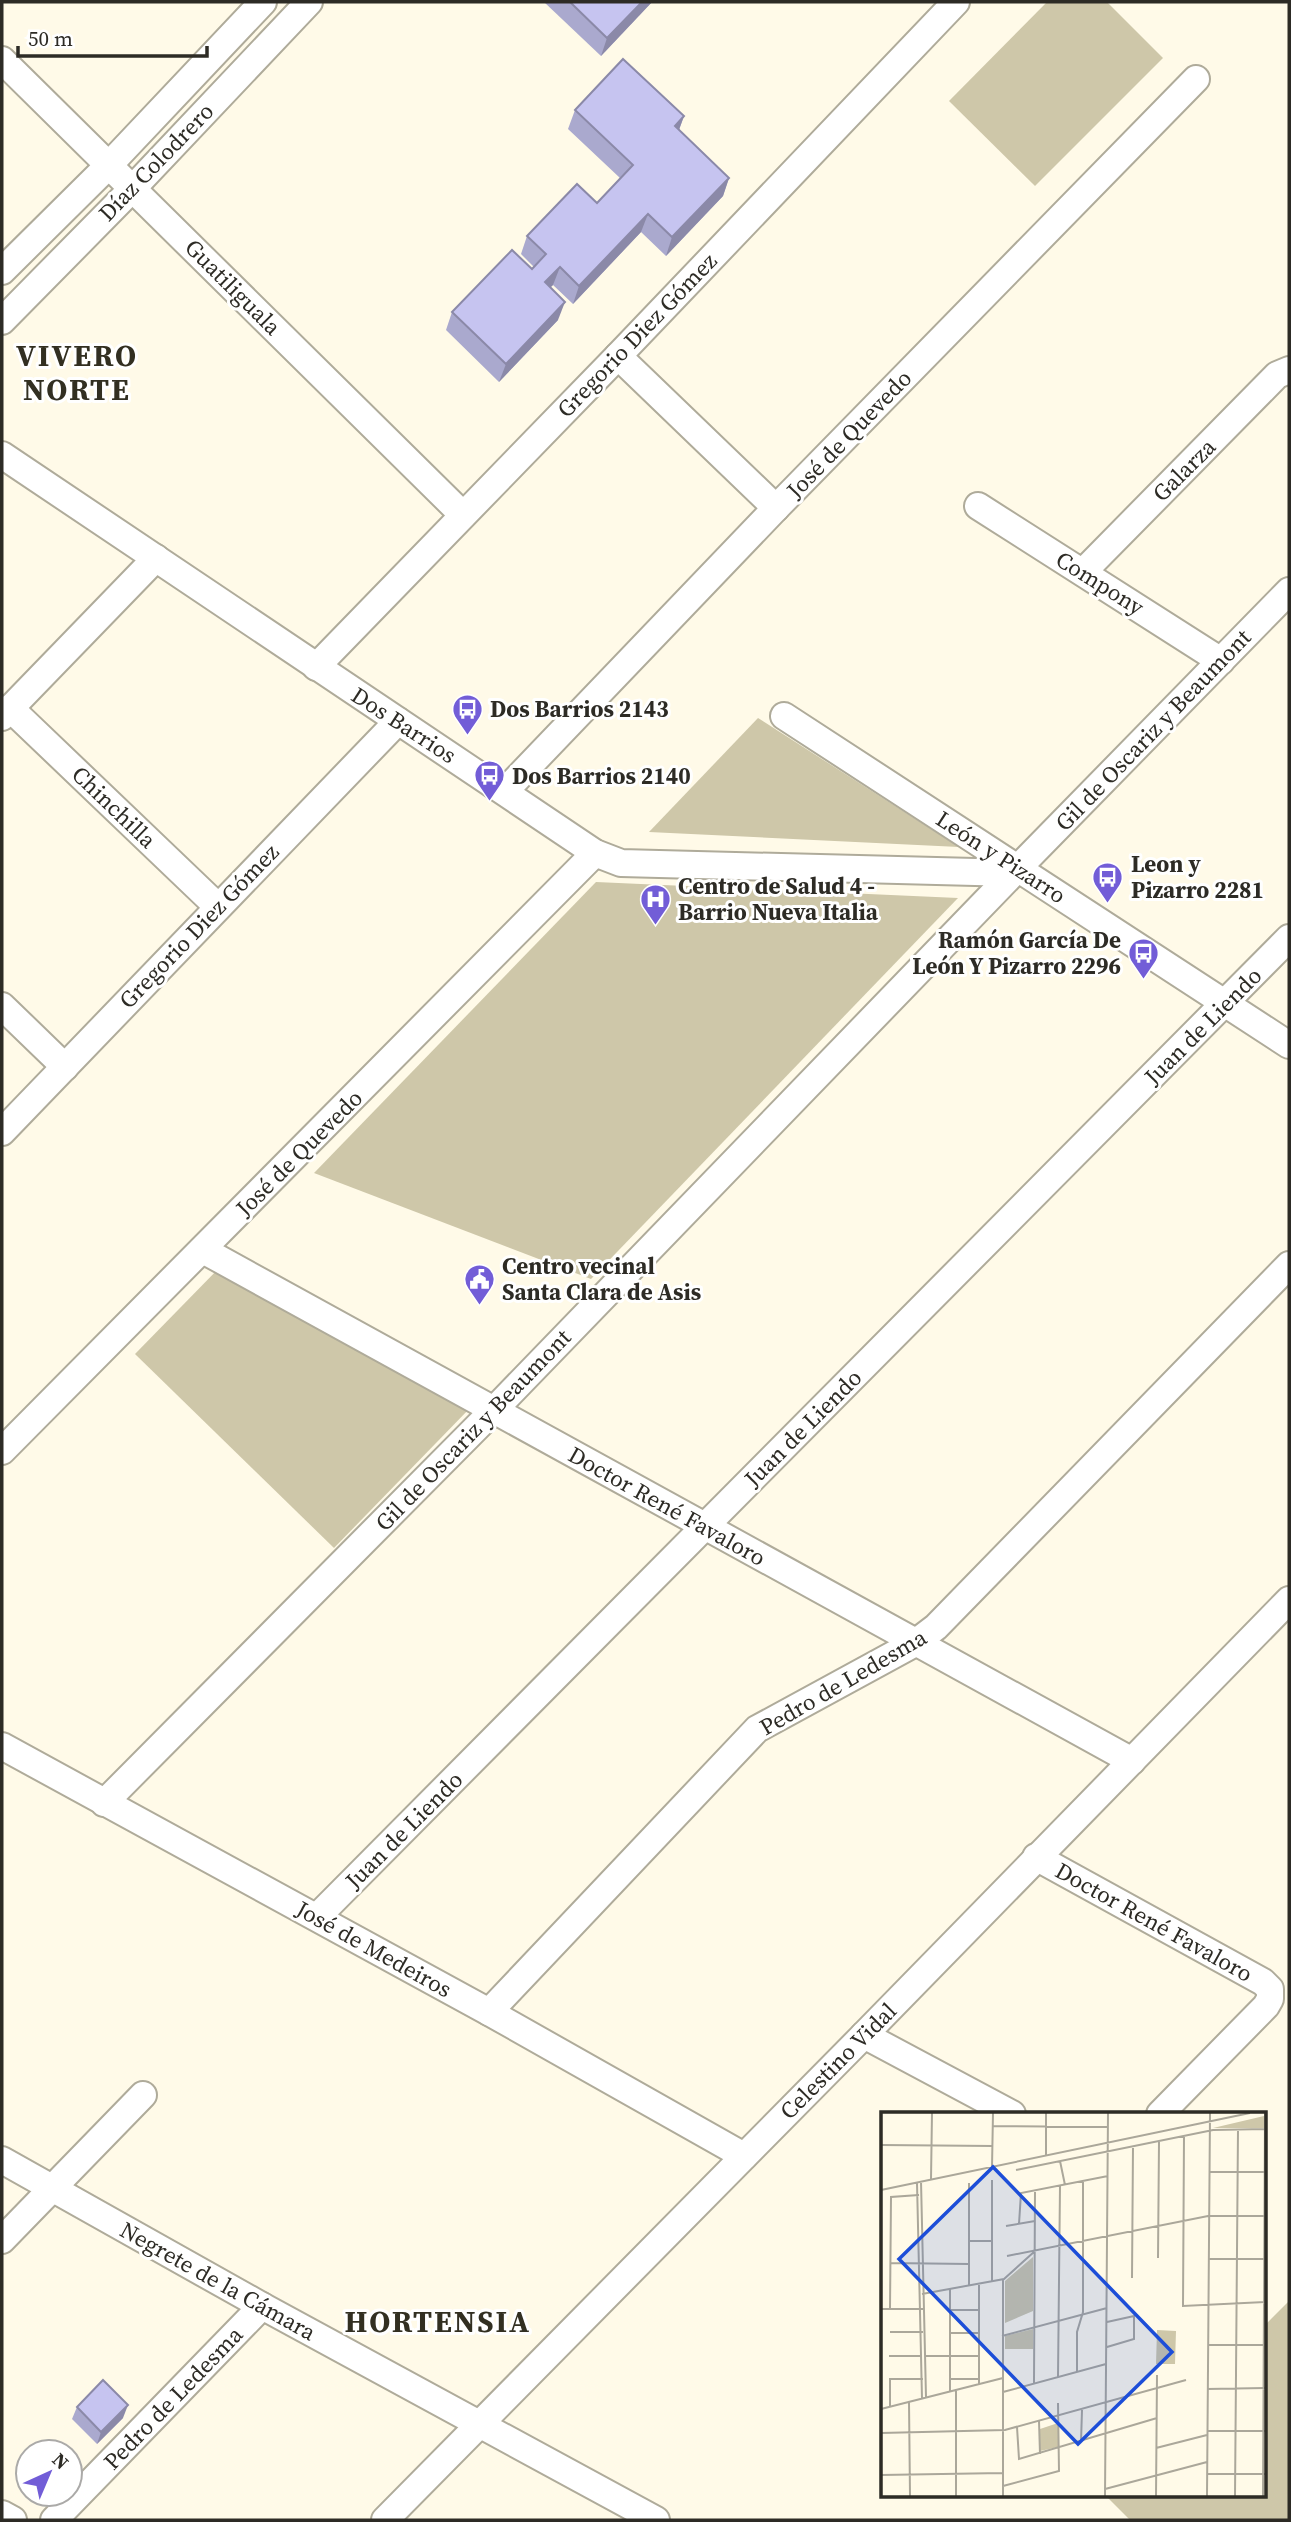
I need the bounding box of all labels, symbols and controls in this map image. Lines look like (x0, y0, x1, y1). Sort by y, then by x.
scale bar (18, 14, 206, 58)
text: 50 m (28, 24, 73, 53)
street label: Díaz Colodrero (91, 96, 221, 228)
street label: Guatiliguala (178, 232, 288, 342)
street label: Gregorio Diez Gómez (550, 246, 724, 424)
district label: VIVERO NORTE (16, 335, 138, 410)
street label: José de Quevedo (779, 363, 919, 506)
street label: Galarza (1145, 431, 1223, 509)
street label: Compony (1050, 543, 1150, 623)
street label: Gil de Oscariz y Beaumont (1048, 622, 1258, 838)
street label: Dos Barrios (345, 679, 463, 771)
bus stop icon: Dos Barrios 2143 (450, 692, 484, 736)
place label: Dos Barrios 2143 (490, 693, 669, 725)
street label: Chinchilla (65, 759, 163, 856)
bus stop icon: Dos Barrios 2140 (472, 759, 506, 803)
place label: Dos Barrios 2140 (512, 760, 691, 792)
street label: León y Pizarro (930, 803, 1072, 911)
street label: Gregorio Diez Gómez (112, 837, 286, 1015)
place label: Leon y Pizarro 2281 (1131, 848, 1264, 906)
bus stop icon: Leon y Pizarro 2281 (1091, 860, 1125, 904)
place label: Centro de Salud 4 - Barrio Nueva Italia (678, 870, 879, 928)
hospital icon: Centro de Salud 4 - Barrio Nueva Italia (638, 882, 672, 926)
place label: Ramón García De León Y Pizarro 2296 (912, 924, 1121, 982)
bus stop icon: Ramón García De León Y Pizarro 2296 (1127, 936, 1161, 980)
street label: Juan de Liendo (1136, 960, 1269, 1093)
street label: José de Quevedo (228, 1082, 370, 1224)
place label: Centro vecinal Santa Clara de Asis (502, 1250, 701, 1308)
public building icon: Centro vecinal Santa Clara de Asis (462, 1262, 496, 1306)
street label: Gil de Oscariz y Beaumont (368, 1322, 578, 1538)
street label: Juan de Liendo (736, 1362, 869, 1495)
street label: Doctor René Favaloro (563, 1438, 771, 1574)
street label: Pedro de Ledesma (754, 1621, 933, 1743)
street label: Juan de Liendo (337, 1764, 470, 1897)
street label: Doctor René Favaloro (1050, 1854, 1258, 1990)
street label: José de Medeiros (289, 1892, 458, 2005)
street label: Celestino Vidal (773, 1995, 904, 2126)
inset map (881, 2112, 1266, 2498)
street label: Negrete de la Cámara (114, 2214, 322, 2348)
district label: HORTENSIA (345, 2301, 531, 2342)
street label: Pedro de Ledesma (96, 2319, 250, 2477)
north arrow (14, 2438, 84, 2508)
text: N (47, 2447, 75, 2475)

